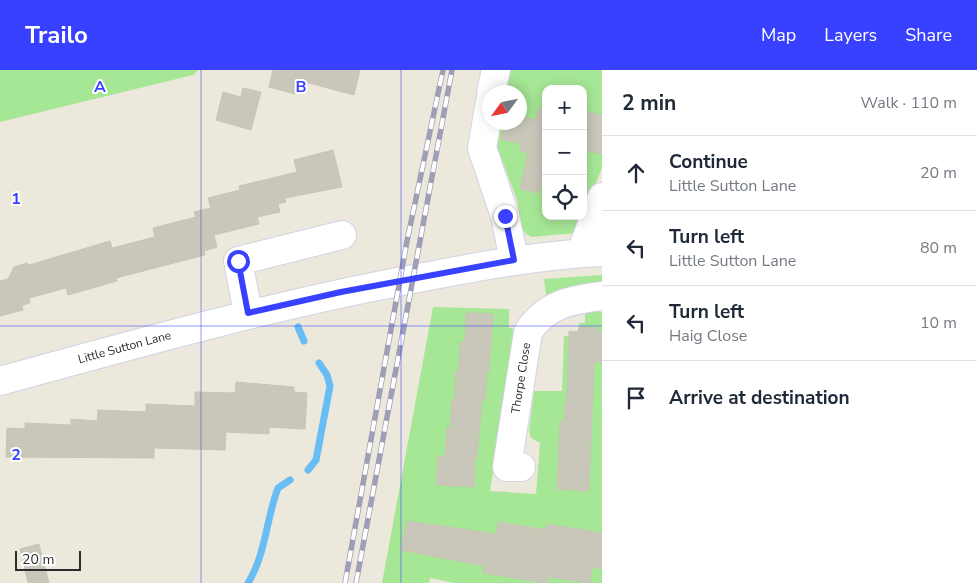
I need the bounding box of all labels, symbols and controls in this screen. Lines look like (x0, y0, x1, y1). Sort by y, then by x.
text: Trailo (25, 19, 88, 51)
text: Map (761, 23, 796, 47)
text: Layers (824, 23, 877, 47)
text: Share (905, 23, 952, 47)
text: A (94, 76, 106, 98)
text: B (295, 76, 307, 98)
north arrow (482, 85, 527, 130)
map controls (542, 85, 587, 220)
button: + (542, 85, 587, 130)
text: 2 min (622, 89, 676, 117)
text: Walk · 110 m (861, 92, 957, 114)
button: − (542, 130, 587, 175)
text: Continue (669, 149, 748, 175)
icon: ahead (622, 159, 650, 187)
text: 20 m (920, 162, 957, 184)
button: locate (542, 175, 587, 220)
text: Little Sutton Lane (669, 175, 796, 197)
text: 1 (11, 188, 21, 210)
route end (494, 205, 517, 228)
text: Turn left (669, 224, 744, 250)
icon: left (622, 234, 650, 262)
text: 80 m (920, 237, 957, 259)
route start (227, 250, 250, 273)
text: Little Sutton Lane (669, 250, 796, 272)
text: Turn left (669, 299, 744, 325)
icon: left (622, 309, 650, 337)
text: 10 m (920, 312, 957, 334)
text: Haig Close (669, 325, 747, 347)
street label: Little Sutton Lane (76, 327, 173, 367)
street label: Thorpe Close (507, 341, 534, 415)
icon: arrive (622, 384, 650, 412)
text: Arrive at destination (669, 385, 850, 411)
text: 2 (11, 444, 21, 466)
scale bar (15, 548, 81, 571)
text: 20 m (22, 550, 54, 569)

